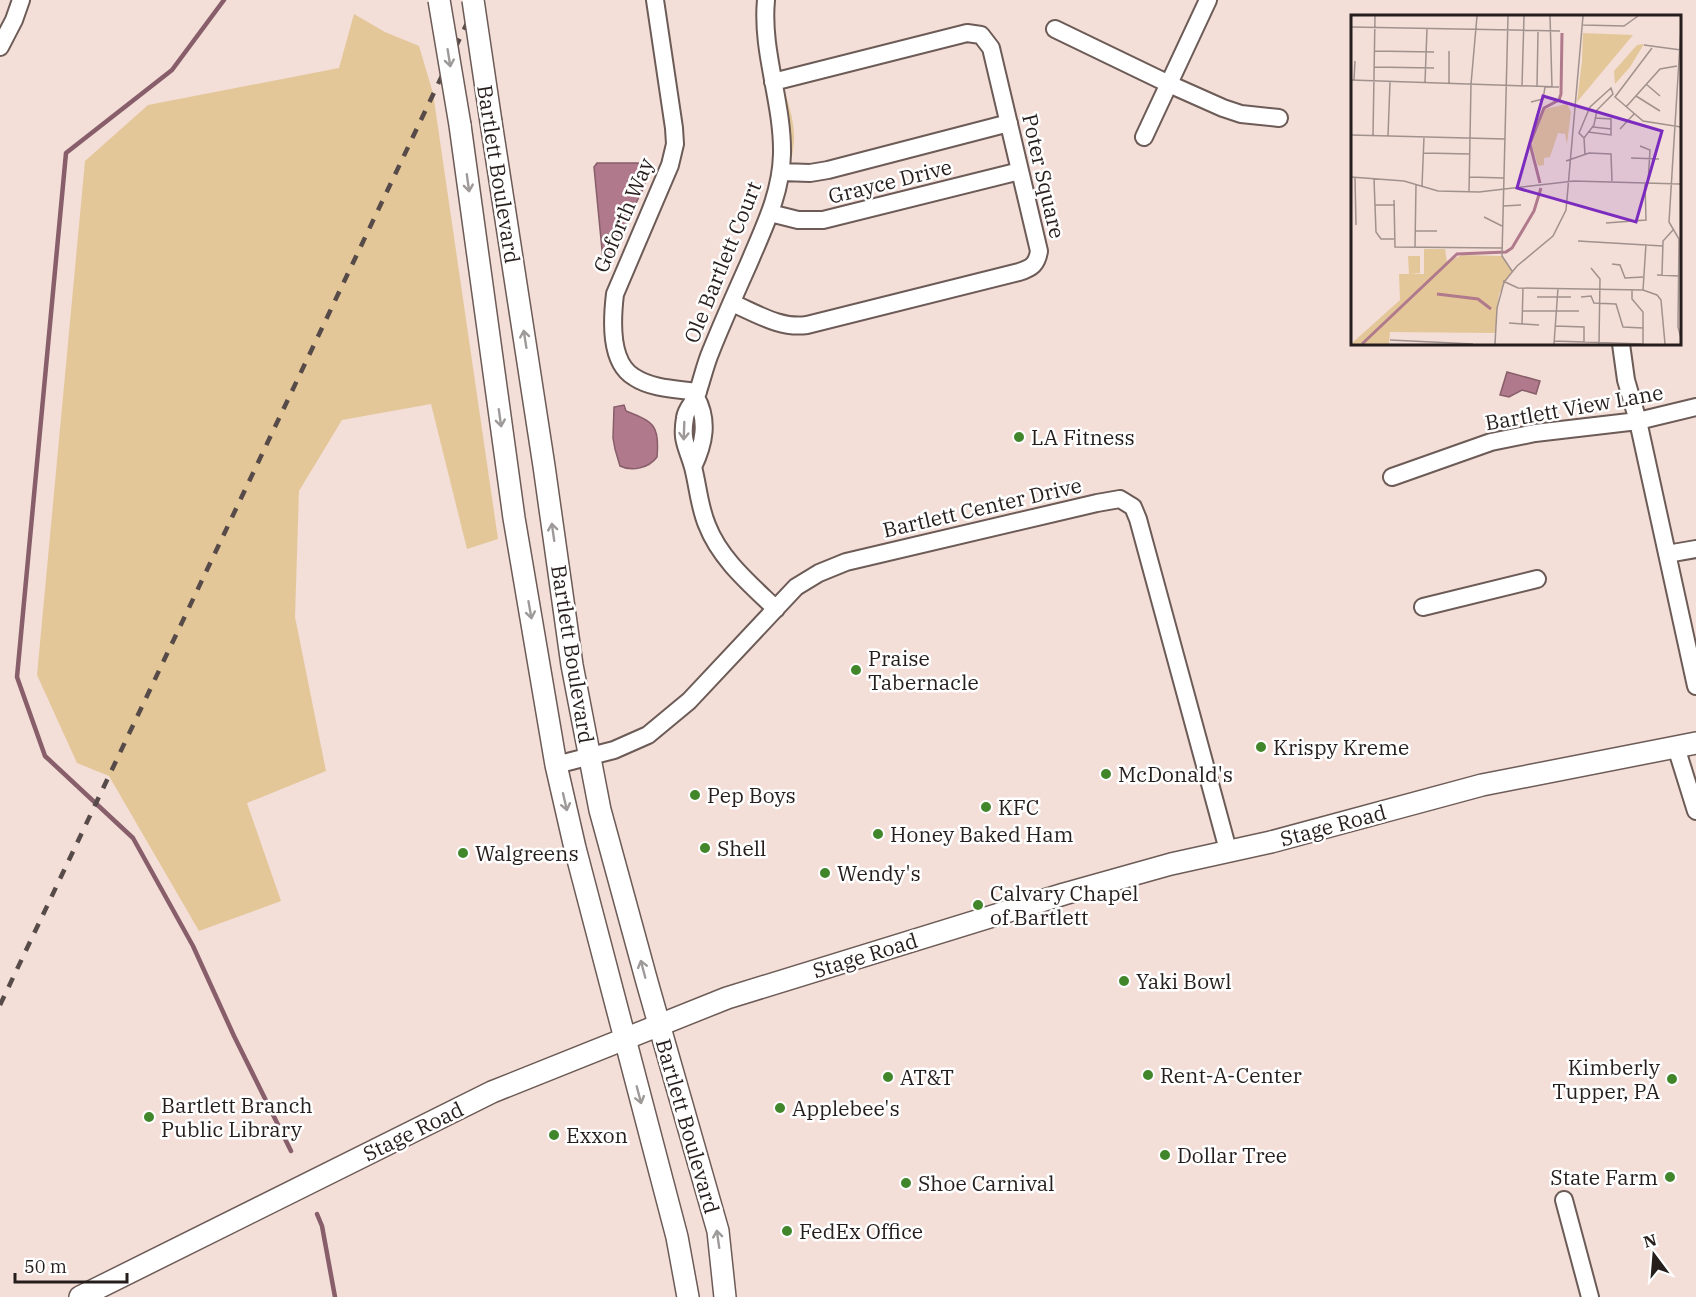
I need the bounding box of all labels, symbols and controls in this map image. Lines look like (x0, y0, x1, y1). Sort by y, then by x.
inset map (1351, 15, 1681, 345)
one-way arrow (443, 47, 454, 67)
street label: Bartlett Boulevard (471, 83, 527, 266)
street label: Poter Square (1016, 111, 1072, 241)
street label: Grayce Drive (825, 152, 955, 210)
street label: Goforth Way (586, 153, 660, 277)
one-way arrow (462, 172, 473, 192)
street label: Ole Bartlett Court (677, 177, 767, 347)
one-way arrow (519, 329, 530, 349)
street label: Bartlett View Lane (1483, 378, 1665, 436)
one-way arrow (495, 407, 506, 427)
one-way arrow (678, 421, 690, 440)
place label: LA Fitness (1031, 423, 1135, 451)
marker: LA Fitness (1012, 430, 1026, 444)
street label: Bartlett Center Drive (880, 470, 1084, 544)
one-way arrow (548, 522, 559, 542)
street label: Bartlett Boulevard (545, 563, 601, 746)
one-way arrow (524, 600, 535, 620)
place label: Praise Tabernacle (868, 644, 979, 696)
marker: Praise Tabernacle (849, 663, 863, 677)
place label: Krispy Kreme (1273, 733, 1409, 761)
marker: Krispy Kreme (1254, 740, 1268, 754)
place label: McDonald's (1118, 760, 1233, 788)
marker: McDonald's (1099, 767, 1113, 781)
place label: Pep Boys (707, 781, 796, 809)
marker: Pep Boys (688, 788, 702, 802)
one-way arrow (559, 792, 571, 811)
place label: KFC (998, 793, 1039, 821)
street label: Stage Road (1277, 797, 1389, 853)
marker: KFC (979, 800, 993, 814)
place label: Honey Baked Ham (890, 820, 1074, 848)
marker: Honey Baked Ham (871, 827, 885, 841)
place label: Shell (717, 834, 766, 862)
place label: Walgreens (475, 839, 579, 867)
marker: Shell (698, 841, 712, 855)
marker: Walgreens (456, 846, 470, 860)
place label: Wendy's (837, 859, 921, 887)
marker: Wendy's (818, 866, 832, 880)
place label: Calvary Chapel of Bartlett (990, 879, 1138, 931)
marker: Calvary Chapel of Bartlett (971, 898, 985, 912)
street label: Stage Road (809, 926, 921, 984)
one-way arrow (637, 960, 648, 979)
place label: Yaki Bowl (1136, 967, 1231, 995)
marker: Yaki Bowl (1117, 974, 1131, 988)
street label: Bartlett Boulevard (650, 1035, 726, 1217)
place label: Kimberly Tupper, PA (1552, 1053, 1661, 1105)
place label: Rent-A-Center (1160, 1061, 1303, 1089)
place label: AT&T (900, 1063, 954, 1091)
marker: Rent-A-Center (1141, 1068, 1155, 1082)
marker: AT&T (881, 1070, 895, 1084)
marker: Kimberly Tupper, PA (1665, 1072, 1679, 1086)
one-way arrow (634, 1085, 645, 1104)
place label: Bartlett Branch Public Library (161, 1091, 313, 1143)
place label: Applebee's (792, 1094, 900, 1122)
street label: Stage Road (358, 1095, 468, 1167)
marker: Applebee's (773, 1101, 787, 1115)
marker: Bartlett Branch Public Library (142, 1110, 156, 1124)
place label: Exxon (566, 1121, 628, 1149)
marker: Exxon (547, 1128, 561, 1142)
place label: Dollar Tree (1177, 1141, 1287, 1169)
marker: Dollar Tree (1158, 1148, 1172, 1162)
place label: State Farm (1550, 1163, 1658, 1191)
place label: Shoe Carnival (918, 1169, 1055, 1197)
marker: State Farm (1663, 1170, 1677, 1184)
marker: Shoe Carnival (899, 1176, 913, 1190)
place label: FedEx Office (799, 1217, 923, 1245)
marker: FedEx Office (780, 1224, 794, 1238)
north arrow (1624, 1225, 1684, 1285)
text: N (1641, 1229, 1659, 1252)
one-way arrow (713, 1230, 724, 1249)
scale bar (15, 1246, 128, 1284)
text: 50 m (24, 1255, 67, 1278)

